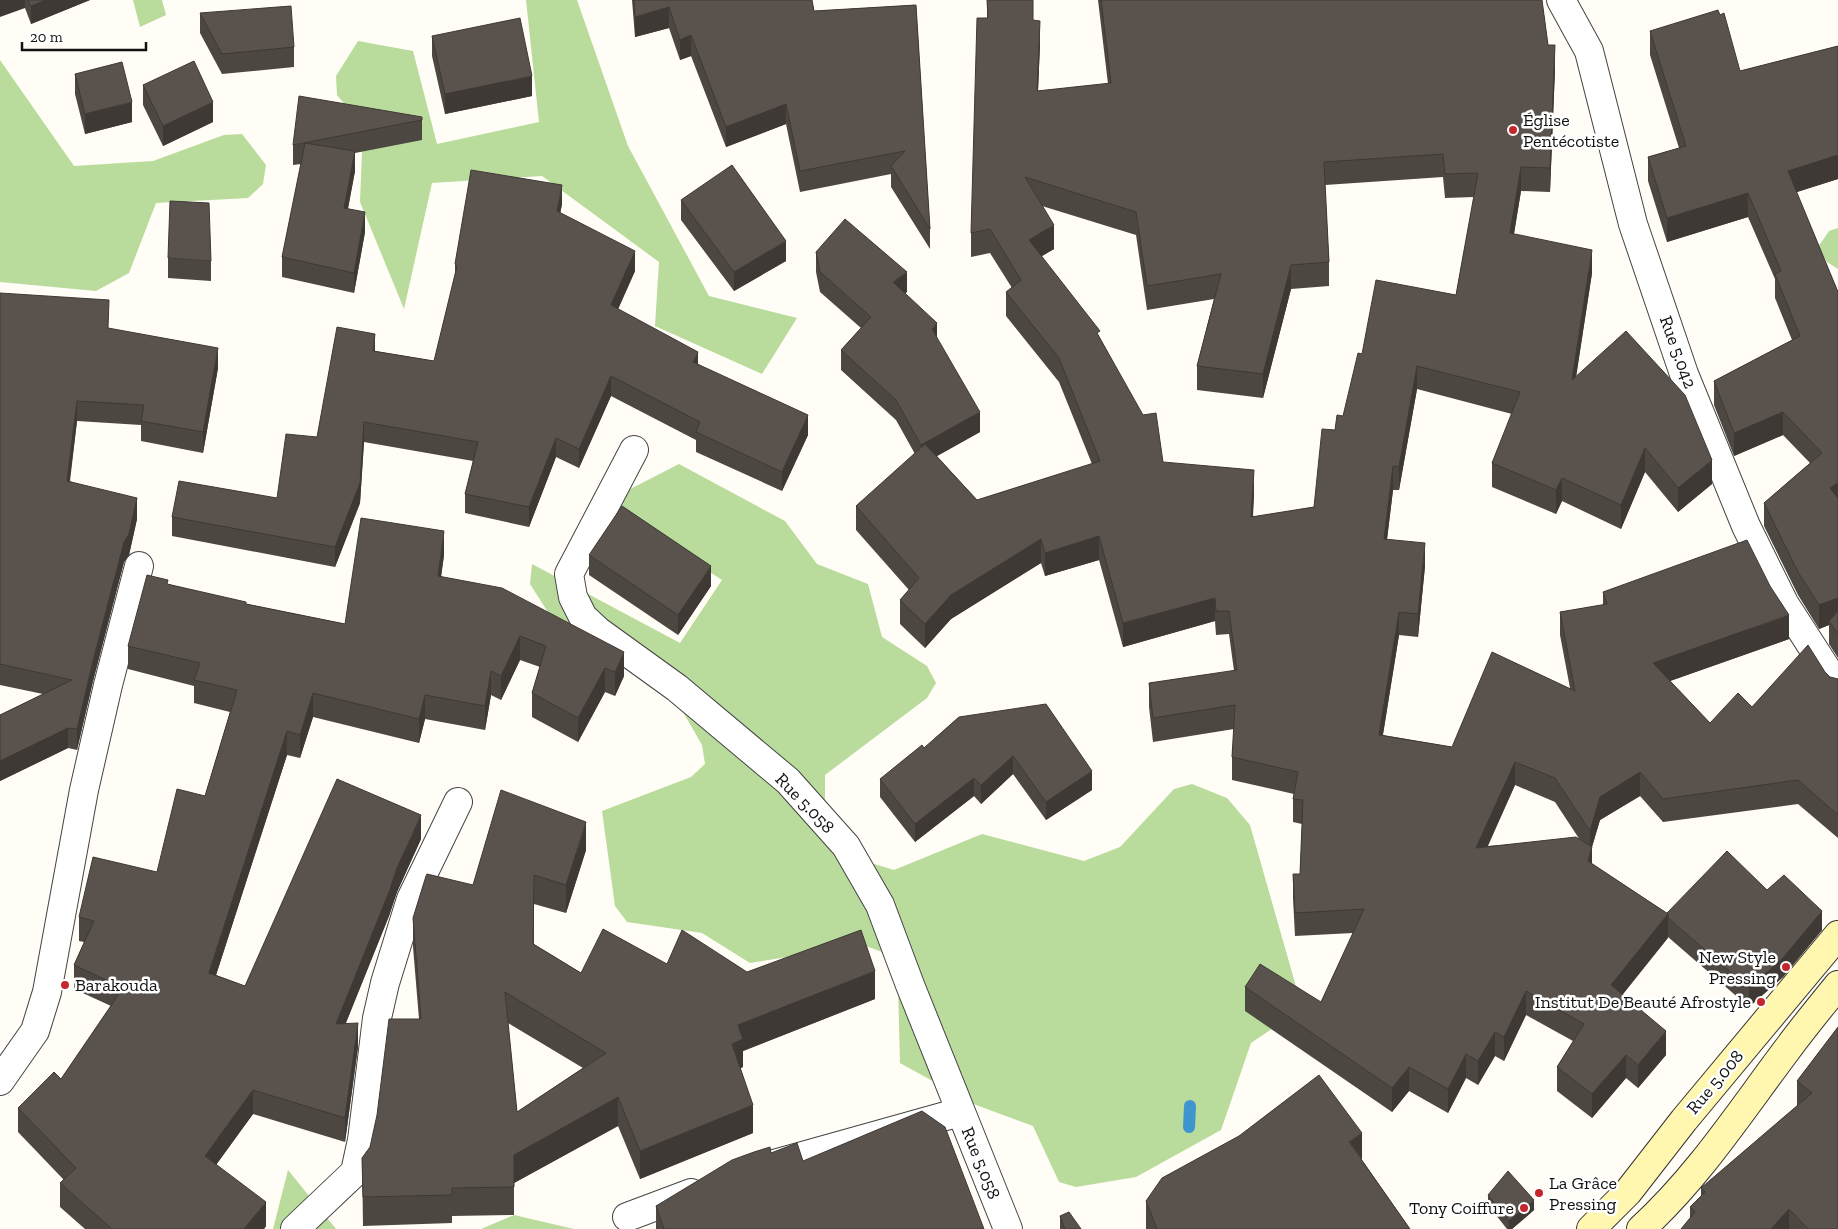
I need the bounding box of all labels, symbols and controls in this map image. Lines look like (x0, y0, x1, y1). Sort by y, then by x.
scale bar (22, 20, 146, 52)
text: 20 m (30, 28, 63, 46)
place label: Église Pentécotiste (1523, 109, 1619, 152)
marker: Église Pentécotiste (1507, 124, 1519, 136)
street label: Rue 5.042 (1655, 313, 1701, 391)
street label: Rue 5.058 (771, 768, 839, 838)
place label: New Style Pressing (1699, 946, 1776, 989)
marker: New Style Pressing (1780, 961, 1792, 973)
place label: Barakouda (75, 974, 158, 996)
marker: Barakouda (59, 979, 71, 991)
place label: Institut De Beauté Afrostyle (1535, 991, 1751, 1013)
marker: Institut De Beauté Afrostyle (1755, 996, 1767, 1008)
street label: Rue 5.008 (1682, 1045, 1748, 1119)
street label: Rue 5.058 (957, 1124, 1005, 1202)
place label: La Grâce Pressing (1549, 1172, 1617, 1215)
marker: La Grâce Pressing (1533, 1187, 1545, 1199)
place label: Tony Coiffure (1409, 1197, 1514, 1219)
marker: Tony Coiffure (1518, 1202, 1530, 1214)

